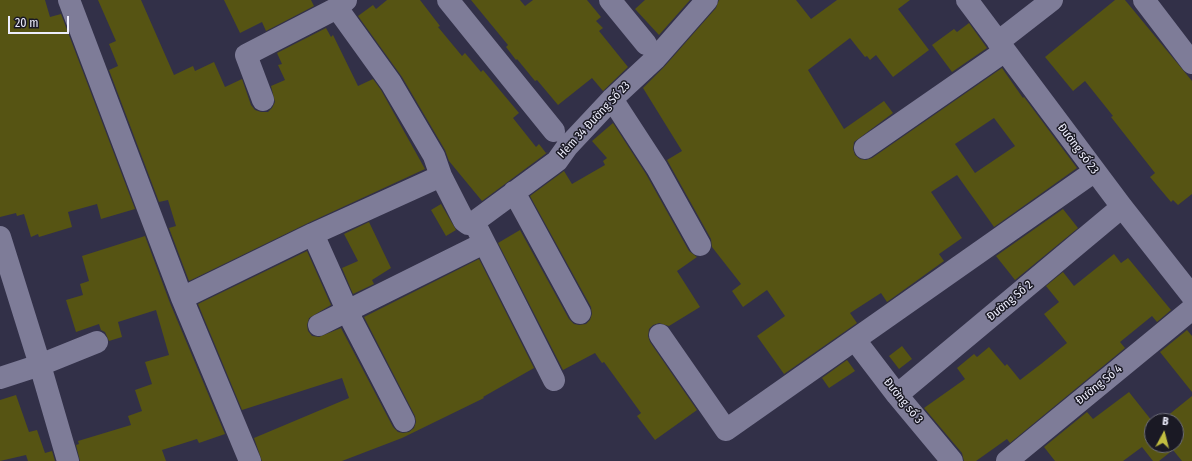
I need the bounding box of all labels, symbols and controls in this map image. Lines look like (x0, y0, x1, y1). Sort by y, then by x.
scale bar (10, 8, 71, 34)
text: 20 m (15, 16, 39, 30)
street label: Hẻm 34 Đường Số 23 (555, 79, 633, 161)
street label: Đường số 23 (1054, 121, 1102, 177)
street label: Đường Số 2 (984, 278, 1036, 324)
street label: Đường Số 4 (1073, 362, 1125, 408)
street label: Đường số 3 (880, 375, 926, 427)
north arrow (1144, 413, 1184, 453)
text: B (1162, 415, 1169, 428)

